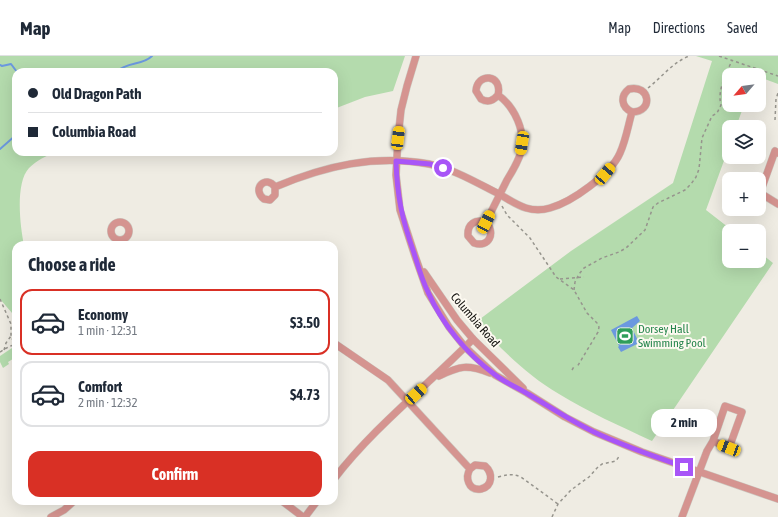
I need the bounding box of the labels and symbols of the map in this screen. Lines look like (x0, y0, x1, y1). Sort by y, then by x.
north arrow (722, 68, 766, 112)
car (391, 125, 405, 151)
car (514, 130, 530, 156)
route start (434, 159, 452, 177)
car (593, 161, 617, 187)
car (475, 209, 497, 235)
street label: Columbia Road (448, 290, 502, 350)
place label: Dorsey Hall Swimming Pool (638, 322, 707, 350)
sports icon: Dorsey Hall Swimming Pool (615, 326, 635, 346)
car (403, 382, 429, 406)
callout: 2 min (651, 409, 717, 437)
car (716, 438, 742, 458)
route end (675, 458, 693, 476)

